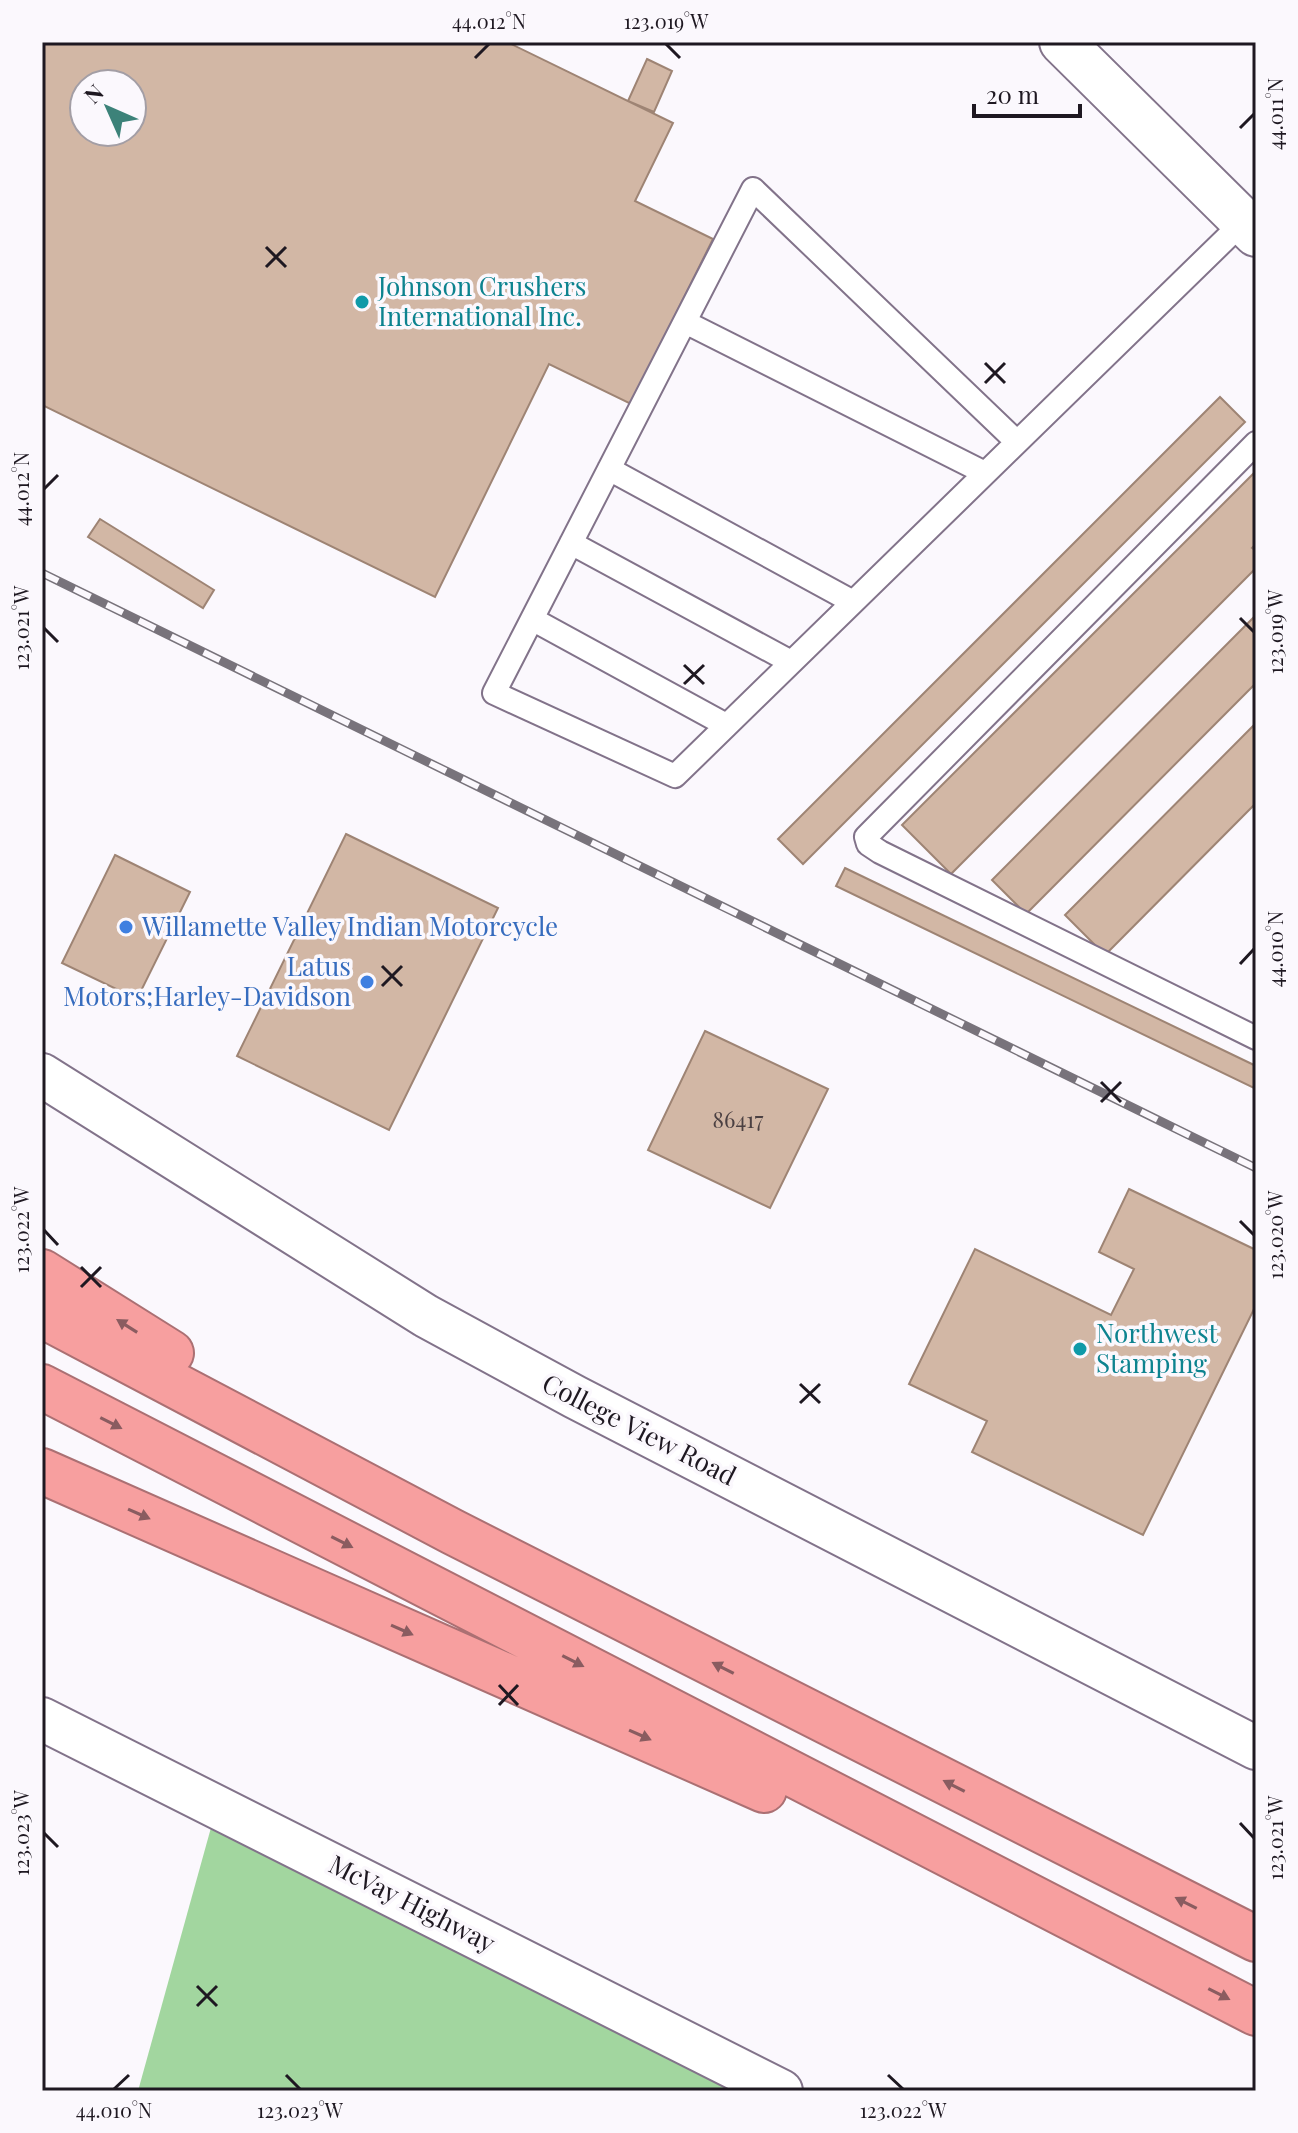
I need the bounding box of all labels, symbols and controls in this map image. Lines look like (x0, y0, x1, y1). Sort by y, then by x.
text: 44.012°N (452, 7, 526, 34)
text: 123.019°W (624, 7, 709, 34)
north arrow (68, 68, 148, 148)
scale bar (974, 68, 1080, 118)
text: N (77, 77, 109, 109)
text: 20 m (986, 78, 1039, 110)
text: 44.011°N (1261, 78, 1288, 150)
place label: Johnson Crushers International Inc. (377, 268, 587, 333)
marker: Johnson Crushers International Inc. (353, 293, 371, 311)
text: 44.012°N (7, 452, 34, 526)
text: 123.021°W (7, 585, 34, 670)
text: 123.019°W (1261, 589, 1288, 674)
place label: Willamette Valley Indian Motorcycle (141, 908, 558, 943)
text: 44.010°N (1261, 911, 1288, 987)
marker: Willamette Valley Indian Motorcycle (117, 918, 135, 936)
place label: Latus Motors;Harley-Davidson (63, 948, 351, 1013)
marker: Latus Motors;Harley-Davidson (358, 973, 376, 991)
house number: 86417 (713, 1104, 763, 1134)
text: 123.022°W (7, 1186, 34, 1273)
text: 123.020°W (1261, 1190, 1288, 1279)
place label: Northwest Stamping (1096, 1315, 1219, 1380)
one-way arrow (116, 1319, 138, 1333)
marker: Northwest Stamping (1071, 1340, 1089, 1358)
street label: College View Road (537, 1365, 743, 1493)
one-way arrow (100, 1416, 123, 1429)
one-way arrow (127, 1507, 151, 1520)
one-way arrow (331, 1535, 354, 1548)
one-way arrow (391, 1623, 414, 1637)
one-way arrow (562, 1654, 585, 1668)
one-way arrow (711, 1662, 734, 1675)
one-way arrow (628, 1729, 652, 1742)
one-way arrow (943, 1779, 966, 1792)
text: 123.023°W (7, 1789, 34, 1876)
text: 123.021°W (1261, 1795, 1288, 1880)
street label: McVay Highway (324, 1846, 502, 1960)
one-way arrow (1175, 1897, 1198, 1910)
one-way arrow (1207, 1987, 1230, 2000)
text: 44.010°N (76, 2096, 152, 2123)
text: 123.023°W (257, 2096, 344, 2123)
text: 123.022°W (860, 2096, 947, 2123)

